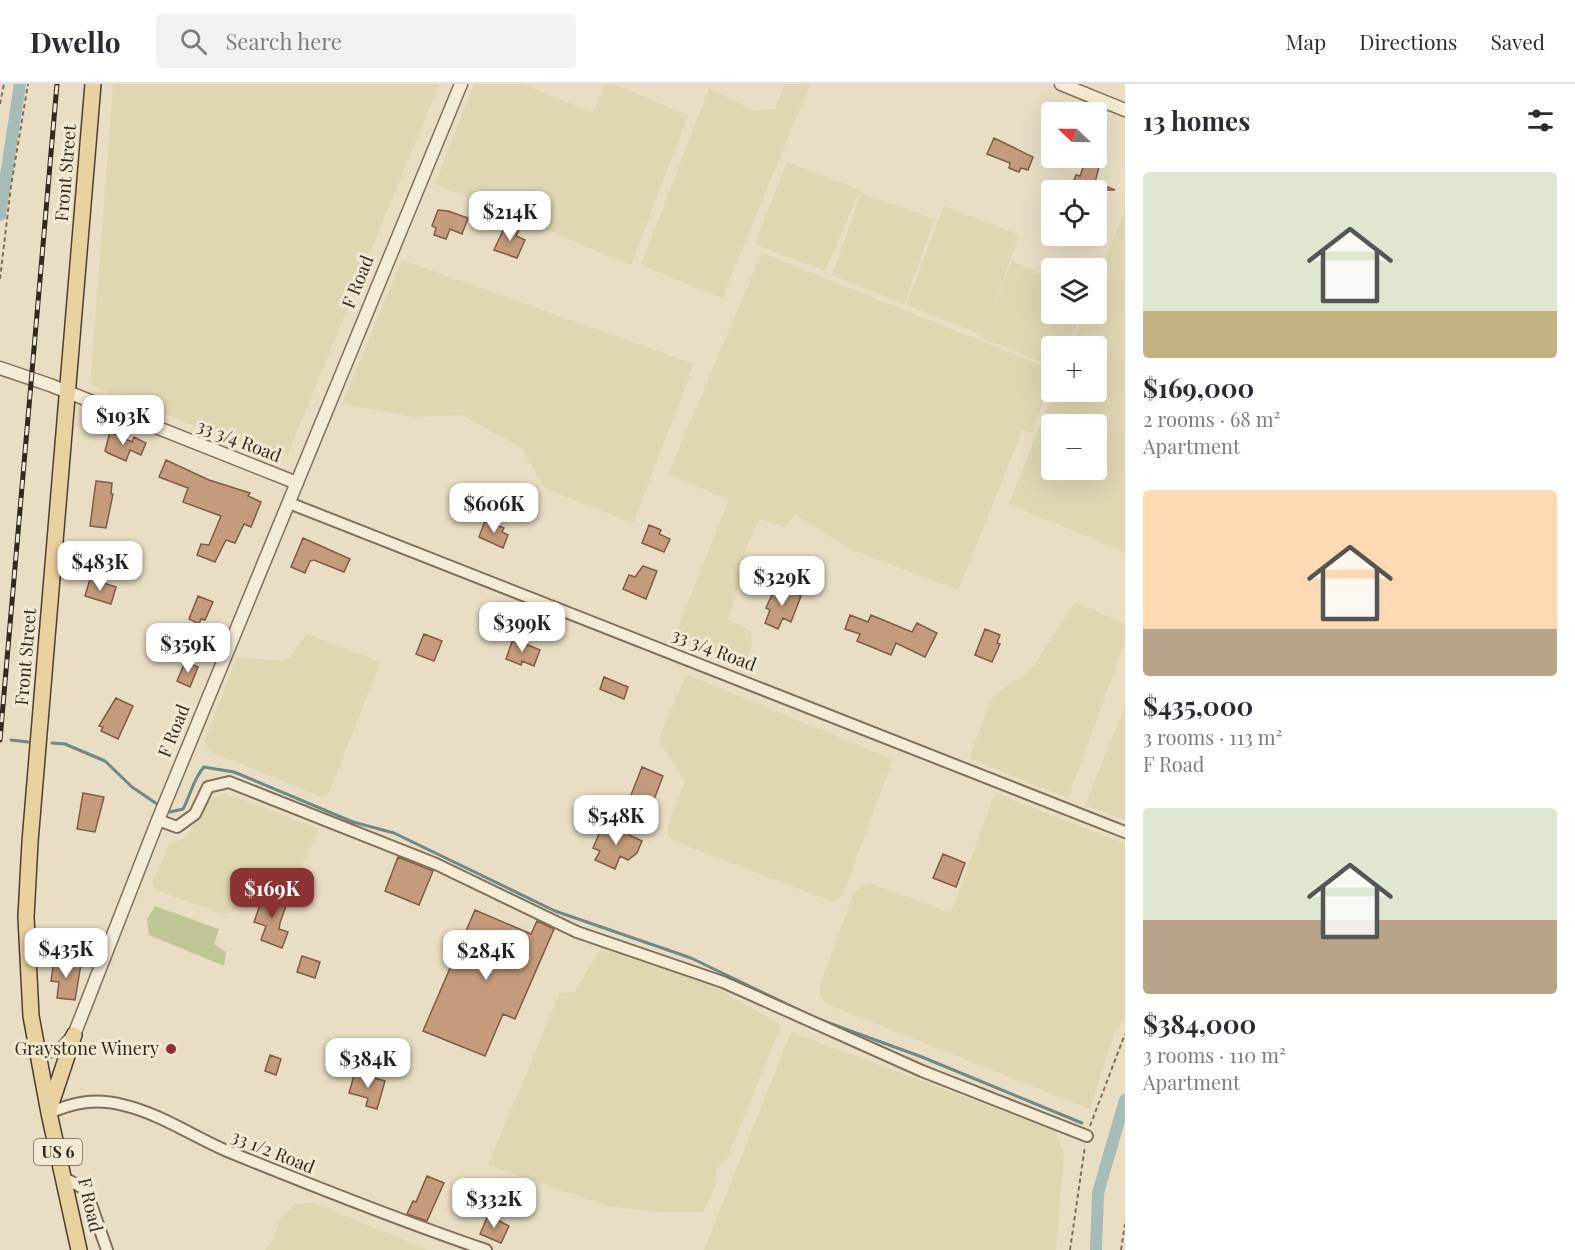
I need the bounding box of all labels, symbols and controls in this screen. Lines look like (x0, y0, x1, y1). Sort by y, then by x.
search box (156, 14, 576, 68)
text: Dwello (30, 23, 120, 60)
icon: search (177, 25, 210, 58)
text: Search here (225, 26, 342, 56)
text: Map (1285, 27, 1326, 55)
text: Directions (1359, 27, 1457, 55)
text: Saved (1490, 27, 1545, 55)
north arrow (1041, 102, 1107, 168)
map controls (1041, 102, 1107, 480)
text: 13 homes (1143, 103, 1250, 138)
icon: filters (1524, 104, 1557, 137)
street label: Front Street (49, 123, 81, 222)
button: locate (1041, 180, 1107, 246)
pin: $214K (468, 191, 552, 242)
text: $214K (483, 197, 537, 224)
icon: home (1296, 211, 1404, 319)
street label: F Road (336, 251, 379, 312)
button: layers (1041, 258, 1107, 324)
button: + (1041, 336, 1107, 402)
text: $169,000 (1143, 370, 1254, 405)
pin: $193K (81, 395, 165, 446)
text: $193K (96, 401, 150, 428)
text: 2 rooms · 68 m² (1143, 405, 1280, 432)
street label: 33 3/4 Road (194, 413, 286, 467)
button: − (1041, 414, 1107, 480)
text: Apartment (1143, 432, 1240, 459)
pin: $606K (452, 483, 536, 534)
text: $606K (463, 489, 525, 516)
icon: home (1296, 529, 1404, 637)
pin: $483K (58, 541, 142, 592)
text: $483K (71, 547, 129, 574)
pin: $329K (740, 556, 824, 607)
text: $329K (754, 562, 810, 589)
pin: $399K (480, 602, 564, 653)
street label: Front Street (9, 607, 41, 706)
text: $399K (493, 608, 551, 635)
street label: 33 3/4 Road (669, 622, 761, 676)
pin: $359K (146, 623, 230, 674)
text: $359K (160, 629, 216, 656)
text: $435,000 (1143, 688, 1253, 723)
street label: F Road (152, 700, 195, 761)
text: 3 rooms · 113 m² (1143, 723, 1282, 750)
text: F Road (1143, 750, 1204, 777)
pin: $548K (574, 795, 658, 846)
text: $548K (588, 801, 644, 828)
icon: home (1296, 847, 1404, 955)
pin: $169K (230, 868, 314, 919)
text: $169K (244, 874, 300, 901)
pin: $435K (24, 928, 108, 979)
pin: $284K (444, 930, 528, 981)
text: $435K (39, 934, 93, 961)
text: $284K (457, 936, 515, 963)
text: $384,000 (1143, 1006, 1256, 1041)
place label: Graystone Winery (14, 1036, 159, 1060)
pin: $384K (326, 1038, 410, 1089)
text: 3 rooms · 110 m² (1143, 1041, 1286, 1068)
marker: Graystone Winery (164, 1042, 178, 1056)
text: $384K (339, 1044, 397, 1071)
text: Apartment (1143, 1068, 1240, 1095)
street label: 33 1/2 Road (228, 1123, 319, 1179)
road number: US 6 (34, 1139, 82, 1165)
street label: F Road (73, 1175, 109, 1235)
pin: $332K (452, 1178, 536, 1229)
text: $332K (466, 1184, 522, 1211)

